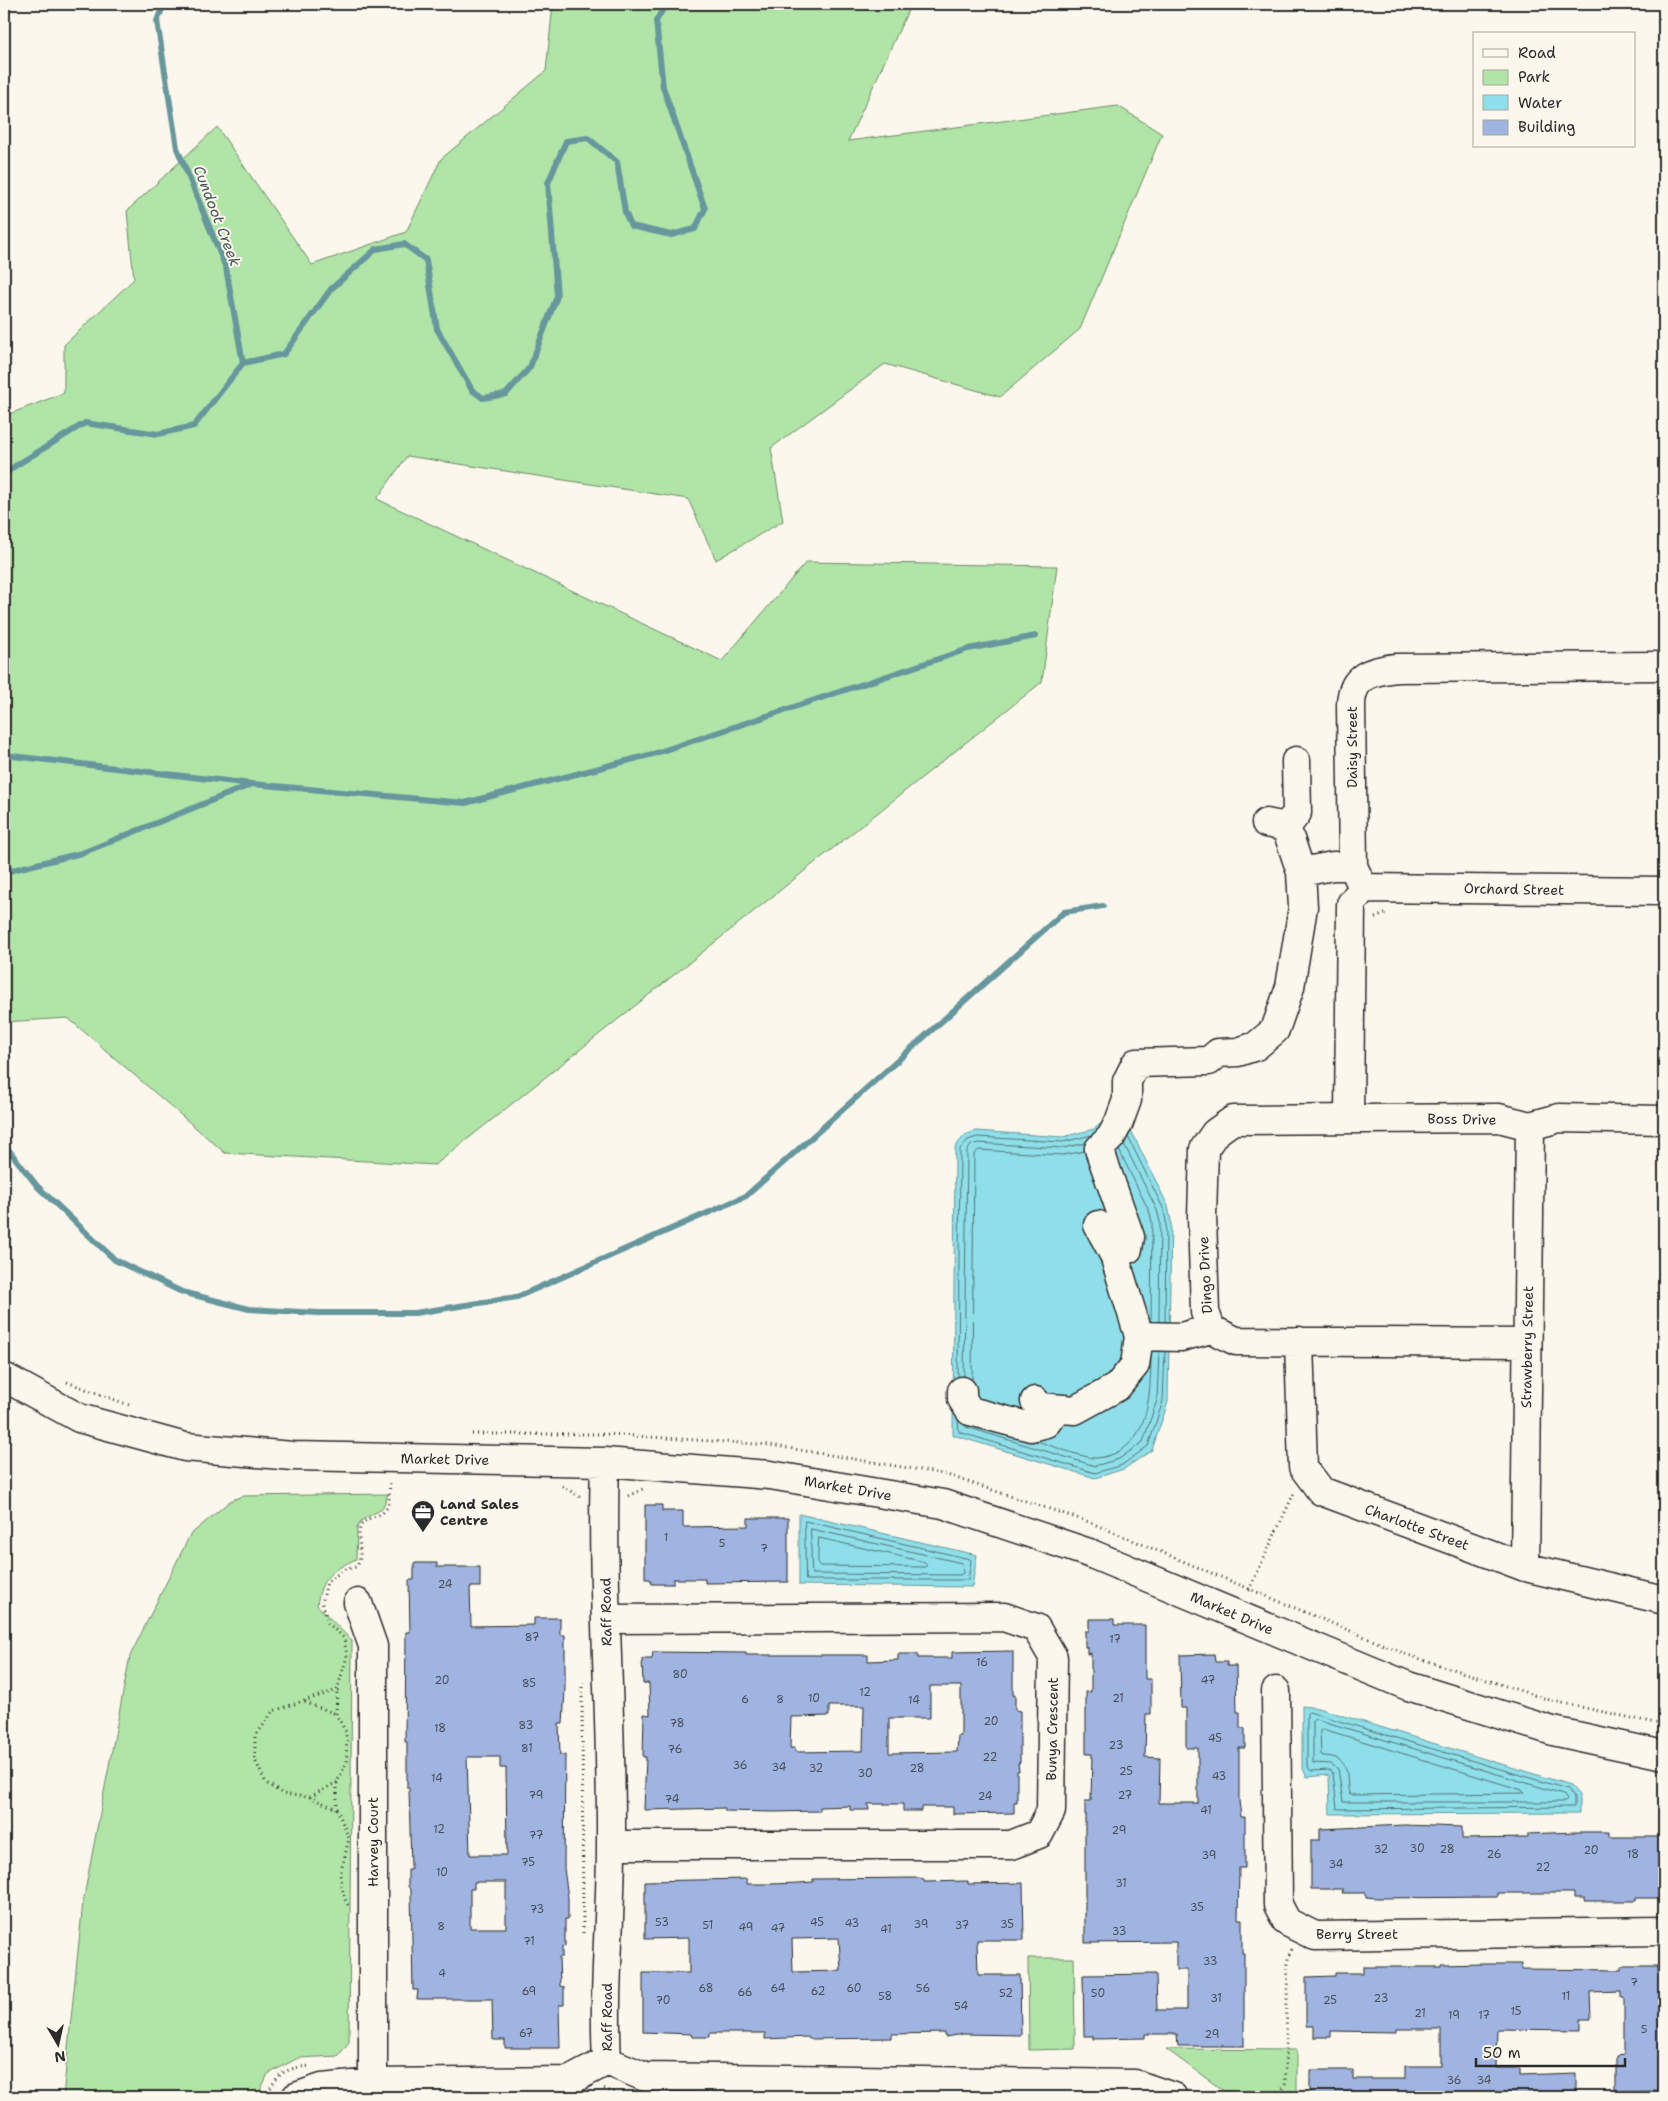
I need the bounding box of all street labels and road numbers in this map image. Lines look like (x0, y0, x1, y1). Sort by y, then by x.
street label: Daisy Street (1343, 706, 1361, 788)
street label: Orchard Street (1464, 879, 1564, 899)
street label: Boss Drive (1427, 1109, 1497, 1129)
street label: Dingo Drive (1194, 1236, 1216, 1314)
street label: Strawberry Street (1517, 1286, 1537, 1408)
street label: Market Drive (401, 1449, 490, 1469)
street label: Market Drive (803, 1471, 893, 1505)
street label: Charlotte Street (1362, 1500, 1472, 1554)
street label: Raff Road (596, 1578, 616, 1646)
street label: Market Drive (1188, 1587, 1276, 1639)
street label: Bunya Crescent (1042, 1677, 1062, 1781)
street label: Harvey Court (364, 1797, 382, 1887)
street label: Berry Street (1316, 1925, 1398, 1943)
street label: Raff Road (598, 1983, 616, 2051)

